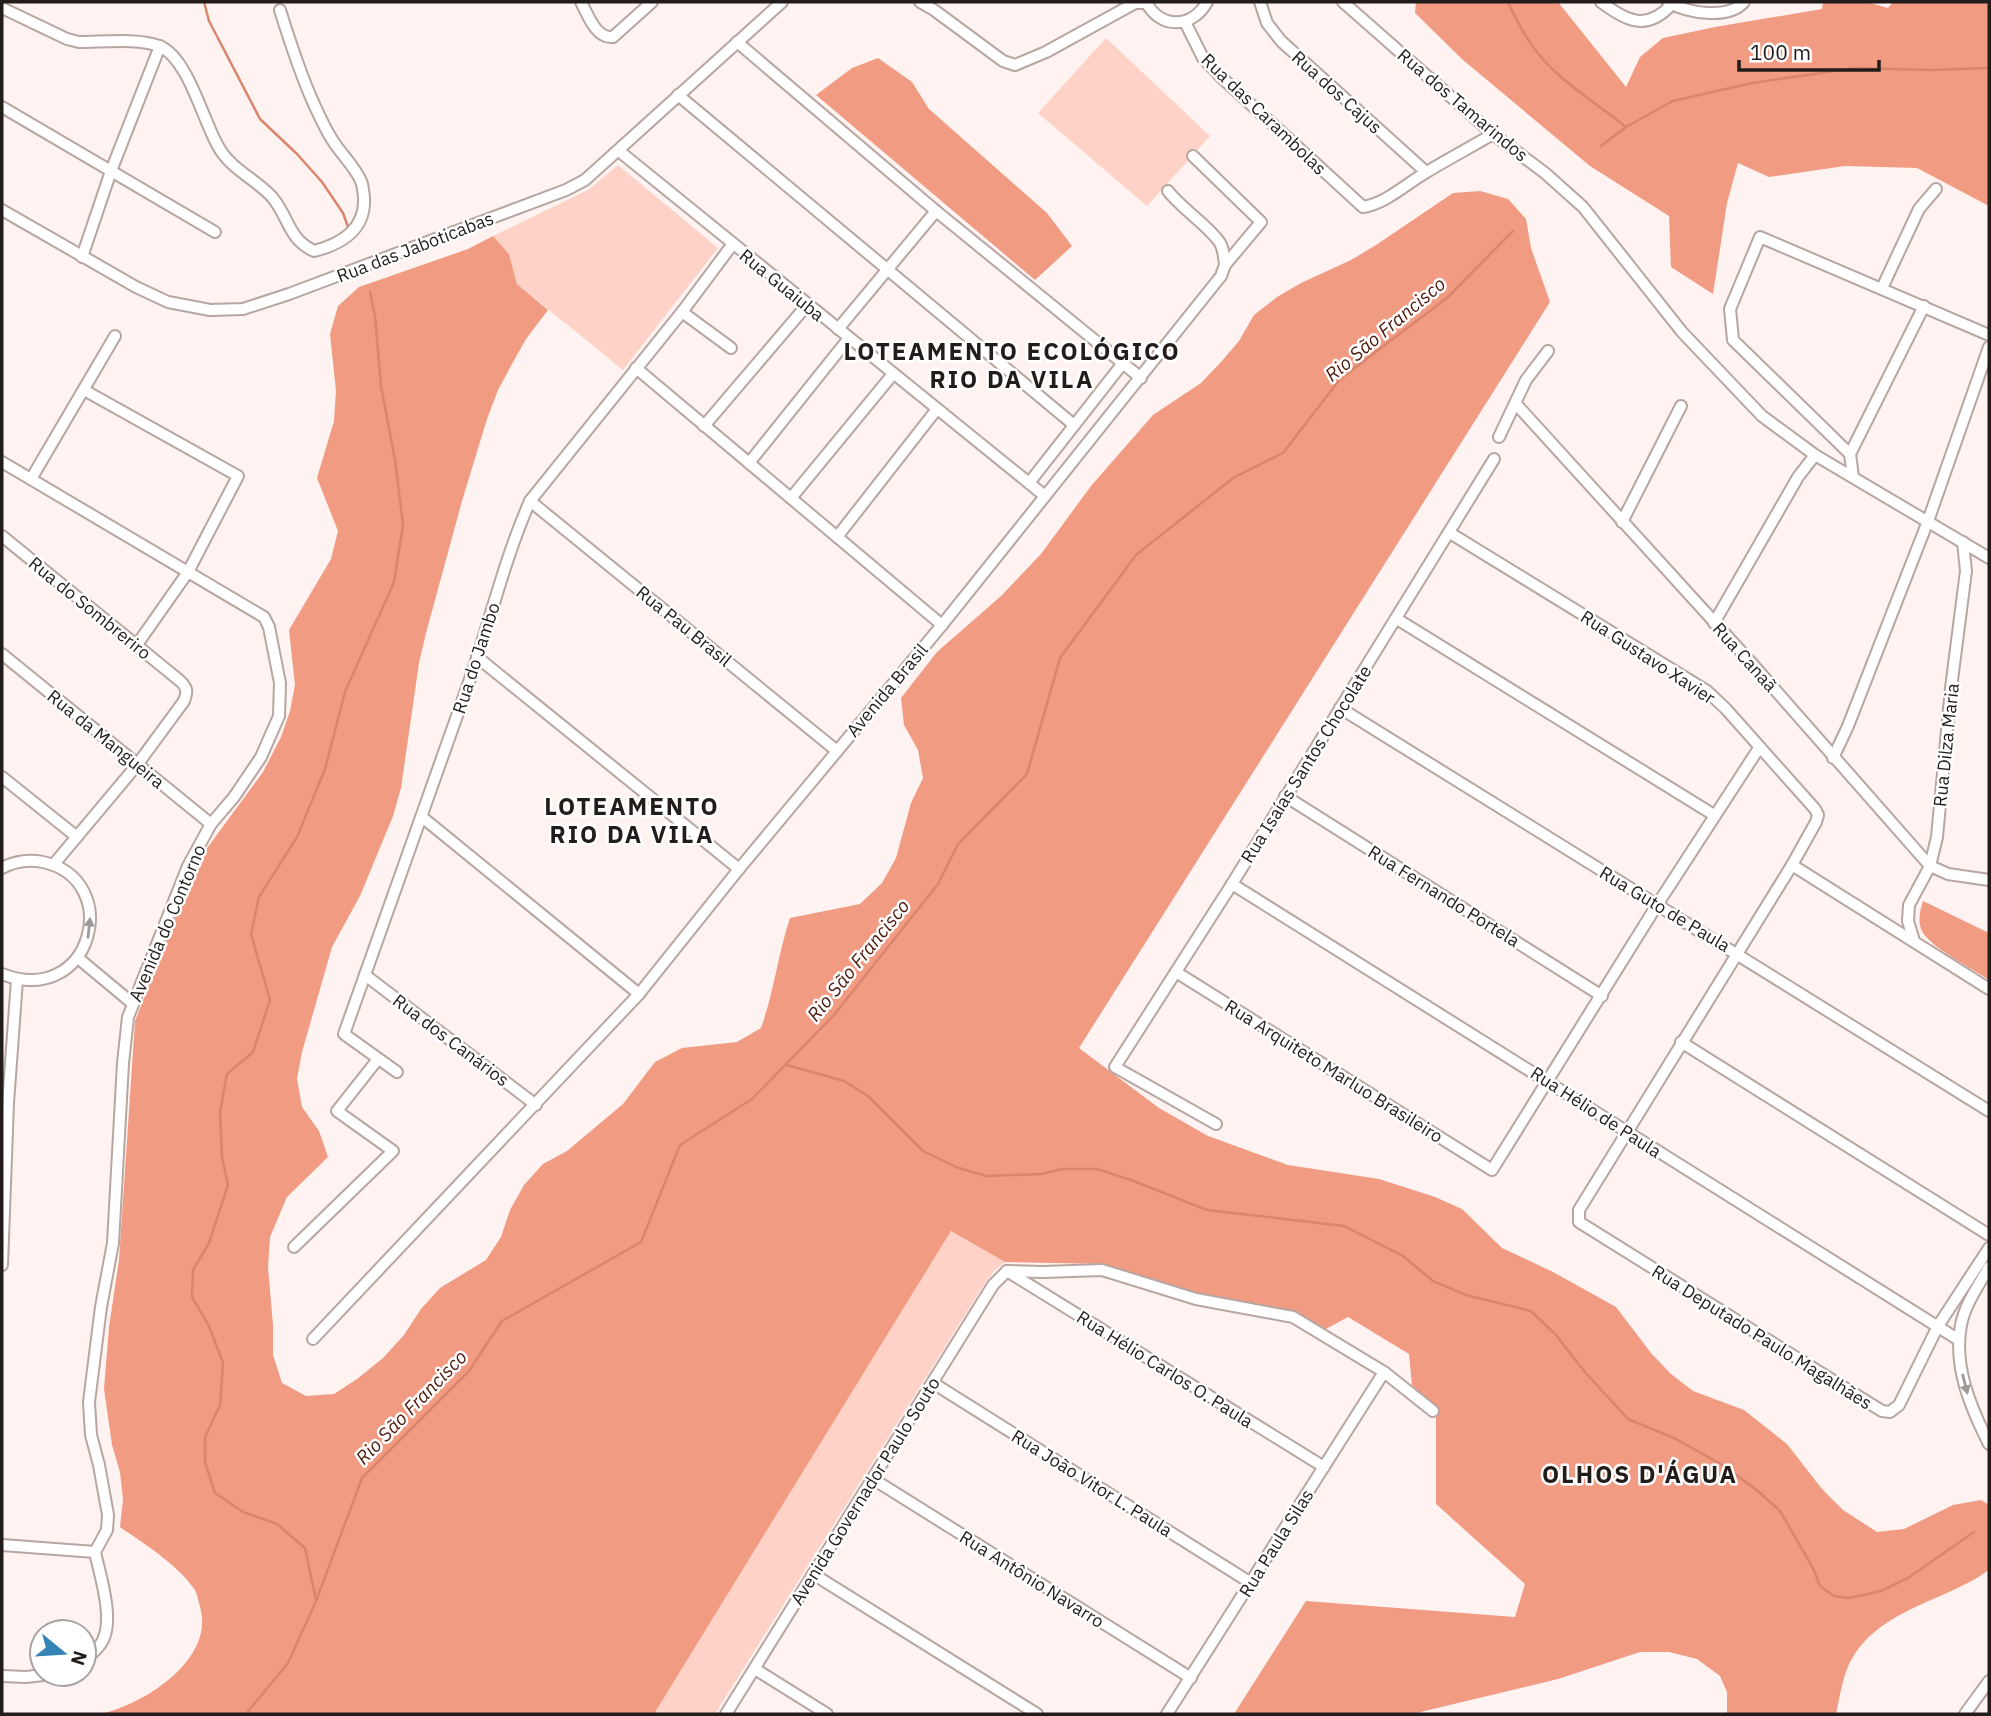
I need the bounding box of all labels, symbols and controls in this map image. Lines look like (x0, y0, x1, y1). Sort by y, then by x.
scale bar (1739, 28, 1879, 72)
text: 100 m (1750, 38, 1811, 66)
street label: Rua dos Tamarindos (1393, 44, 1533, 166)
street label: Rua dos Cajus (1287, 46, 1387, 138)
street label: Rua das Carambolas (1197, 48, 1331, 180)
street label: Rua das Jaboticabas (333, 206, 497, 288)
street label: Rua Guaiuba (735, 244, 829, 327)
water label: Rio São Francisco (1320, 272, 1450, 386)
district label: LOTEAMENTO ECOLÓGICO RIO DA VILA (843, 335, 1181, 395)
street label: Rua do Sombreriro (24, 551, 156, 665)
street label: Rua Pau Brasil (632, 580, 737, 672)
street label: Rua do Jambo (447, 600, 505, 716)
street label: Rua Gustavo Xavier (1576, 605, 1720, 709)
street label: Rua Canaã (1708, 617, 1783, 697)
street label: Avenida Brasil (841, 639, 933, 741)
street label: Rua Isaías Santos Chocolate (1236, 661, 1377, 867)
street label: Rua Dilza Maria (1928, 682, 1964, 808)
street label: Rua da Mangueira (43, 685, 170, 794)
district label: LOTEAMENTO RIO DA VILA (544, 790, 720, 850)
street label: Rua Fernando Portela (1364, 840, 1524, 952)
street label: Avenida do Contorno (124, 841, 210, 1005)
street label: Rua Guto de Paula (1595, 861, 1735, 957)
water label: Rio São Francisco (801, 894, 915, 1026)
one-way arrow (83, 917, 94, 939)
street label: Rua dos Canários (388, 989, 514, 1091)
street label: Rua Arquiteto Marluo Brasileiro (1221, 994, 1447, 1148)
street label: Rua Hélio de Paula (1526, 1061, 1666, 1163)
street label: Rua Deputado Paulo Magalhães (1648, 1260, 1876, 1414)
street label: Rua Hélio Carlos O. Paula (1073, 1305, 1258, 1433)
water label: Rio São Francisco (350, 1345, 472, 1469)
street label: Avenida Governador Paulo Souto (785, 1373, 945, 1609)
one-way arrow (1960, 1374, 1971, 1396)
street label: Rua João Vitor L. Paula (1007, 1424, 1177, 1542)
district label: OLHOS D'ÁGUA (1542, 1458, 1738, 1490)
street label: Rua Paula Silas (1234, 1485, 1318, 1601)
street label: Rua Antônio Navarro (955, 1525, 1109, 1633)
north arrow (28, 1618, 98, 1688)
text: N (66, 1648, 93, 1669)

